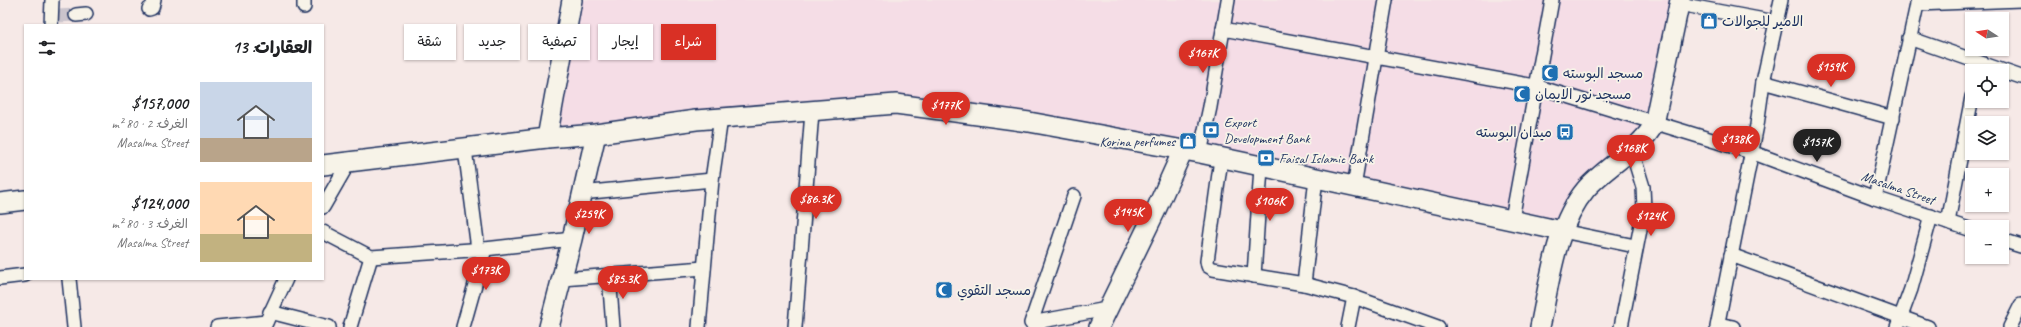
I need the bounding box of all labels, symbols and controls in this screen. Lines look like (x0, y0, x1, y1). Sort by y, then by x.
shop icon: الامير للجوالات (1699, 11, 1719, 31)
north arrow (1965, 12, 2009, 56)
map controls (1965, 12, 2009, 264)
place label: الامير للجوالات (1722, 13, 1803, 30)
chip: شقة (404, 24, 456, 60)
chip: جديد (464, 24, 520, 60)
chip: تصفية (528, 24, 590, 60)
chip: إيجار (598, 24, 653, 60)
chip: شراء (661, 24, 716, 60)
icon: filters (36, 37, 58, 59)
text: العقارات: 13 (232, 37, 312, 58)
pin: $167K (1175, 40, 1231, 74)
text: $167K (1188, 45, 1218, 61)
pin: $159K (1803, 54, 1859, 88)
text: $159K (1816, 59, 1846, 75)
mosque icon: مسجد البوسته (1540, 63, 1560, 83)
button: locate (1965, 64, 2009, 108)
place label: مسجد البوسته (1563, 65, 1643, 82)
mosque icon: مسجد نور الايمان (1512, 84, 1532, 104)
place label: مسجد نور الايمان (1535, 86, 1631, 103)
pin: $177K (918, 92, 974, 126)
text: $157,000 (131, 93, 188, 114)
text: $177K (931, 97, 961, 113)
icon: home (232, 98, 280, 146)
place label: Export Development Bank (1224, 114, 1310, 147)
text: الغرف: 2 · 80 m² (111, 116, 188, 132)
button: layers (1965, 116, 2009, 160)
bank icon: Export Development Bank (1201, 120, 1221, 140)
bus stop icon: ميدان البوسته (1555, 122, 1575, 142)
place label: ميدان البوسته (1476, 124, 1552, 141)
pin: $138K (1708, 126, 1764, 160)
pin: $157K (1789, 129, 1845, 163)
shop icon: Korina perfumes (1178, 131, 1198, 151)
text: $138K (1721, 131, 1751, 147)
place label: Korina perfumes (1099, 133, 1176, 150)
text: $157K (1802, 134, 1832, 150)
text: Masalma Street (117, 135, 188, 151)
pin: $168K (1603, 135, 1659, 169)
text: $168K (1616, 140, 1646, 156)
bank icon: Faisal Islamic Bank (1256, 148, 1276, 168)
place label: Faisal Islamic Bank (1279, 150, 1374, 167)
street label: Masalma Street (1859, 168, 1939, 209)
button: + (1965, 168, 2009, 212)
pin: $86.3K (783, 186, 849, 220)
pin: $106K (1242, 188, 1298, 222)
text: $86.3K (800, 191, 832, 207)
text: $124,000 (131, 193, 188, 214)
text: $106K (1255, 193, 1285, 209)
icon: home (232, 198, 280, 246)
pin: $145K (1100, 199, 1156, 233)
pin: $259K (561, 201, 617, 235)
pin: $124K (1623, 203, 1679, 237)
text: $145K (1113, 204, 1143, 220)
text: $259K (574, 206, 604, 222)
text: $124K (1636, 208, 1666, 224)
text: الغرف: 3 · 80 m² (111, 216, 188, 232)
button: − (1965, 220, 2009, 264)
text: Masalma Street (117, 235, 188, 251)
pin: $173K (458, 257, 514, 291)
text: $173K (471, 262, 501, 278)
pin: $85.3K (590, 266, 656, 300)
text: $85.3K (607, 271, 639, 287)
mosque icon: مسجد التقوي (934, 280, 954, 300)
place label: مسجد التقوي (957, 282, 1031, 301)

